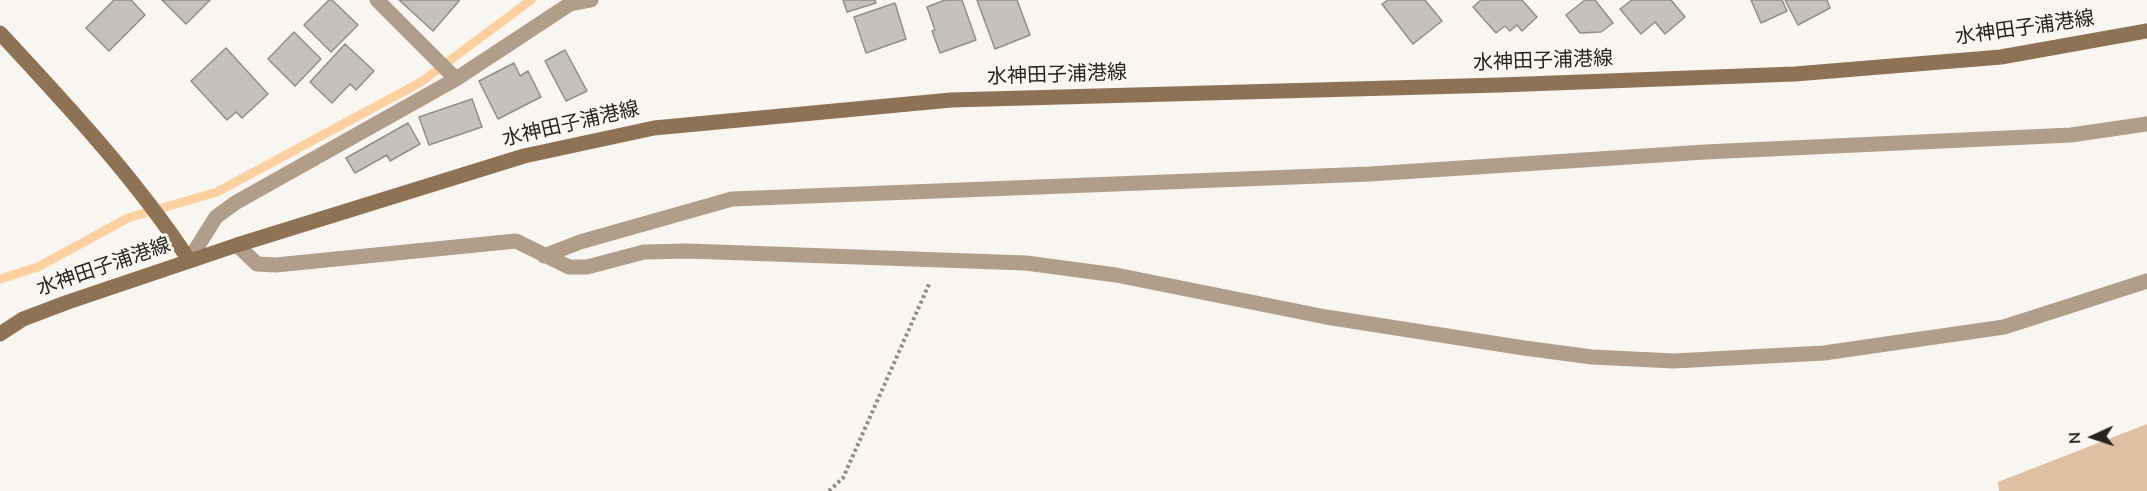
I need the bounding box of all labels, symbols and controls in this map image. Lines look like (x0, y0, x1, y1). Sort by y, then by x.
street label: 水神田子浦港線 (1954, 7, 2096, 51)
street label: 水神田子浦港線 (1473, 48, 1613, 76)
street label: 水神田子浦港線 (987, 62, 1127, 90)
street label: 水神田子浦港線 (500, 98, 642, 152)
street label: 水神田子浦港線 (34, 234, 174, 302)
north arrow (2063, 407, 2123, 467)
text: N (2064, 431, 2086, 444)

